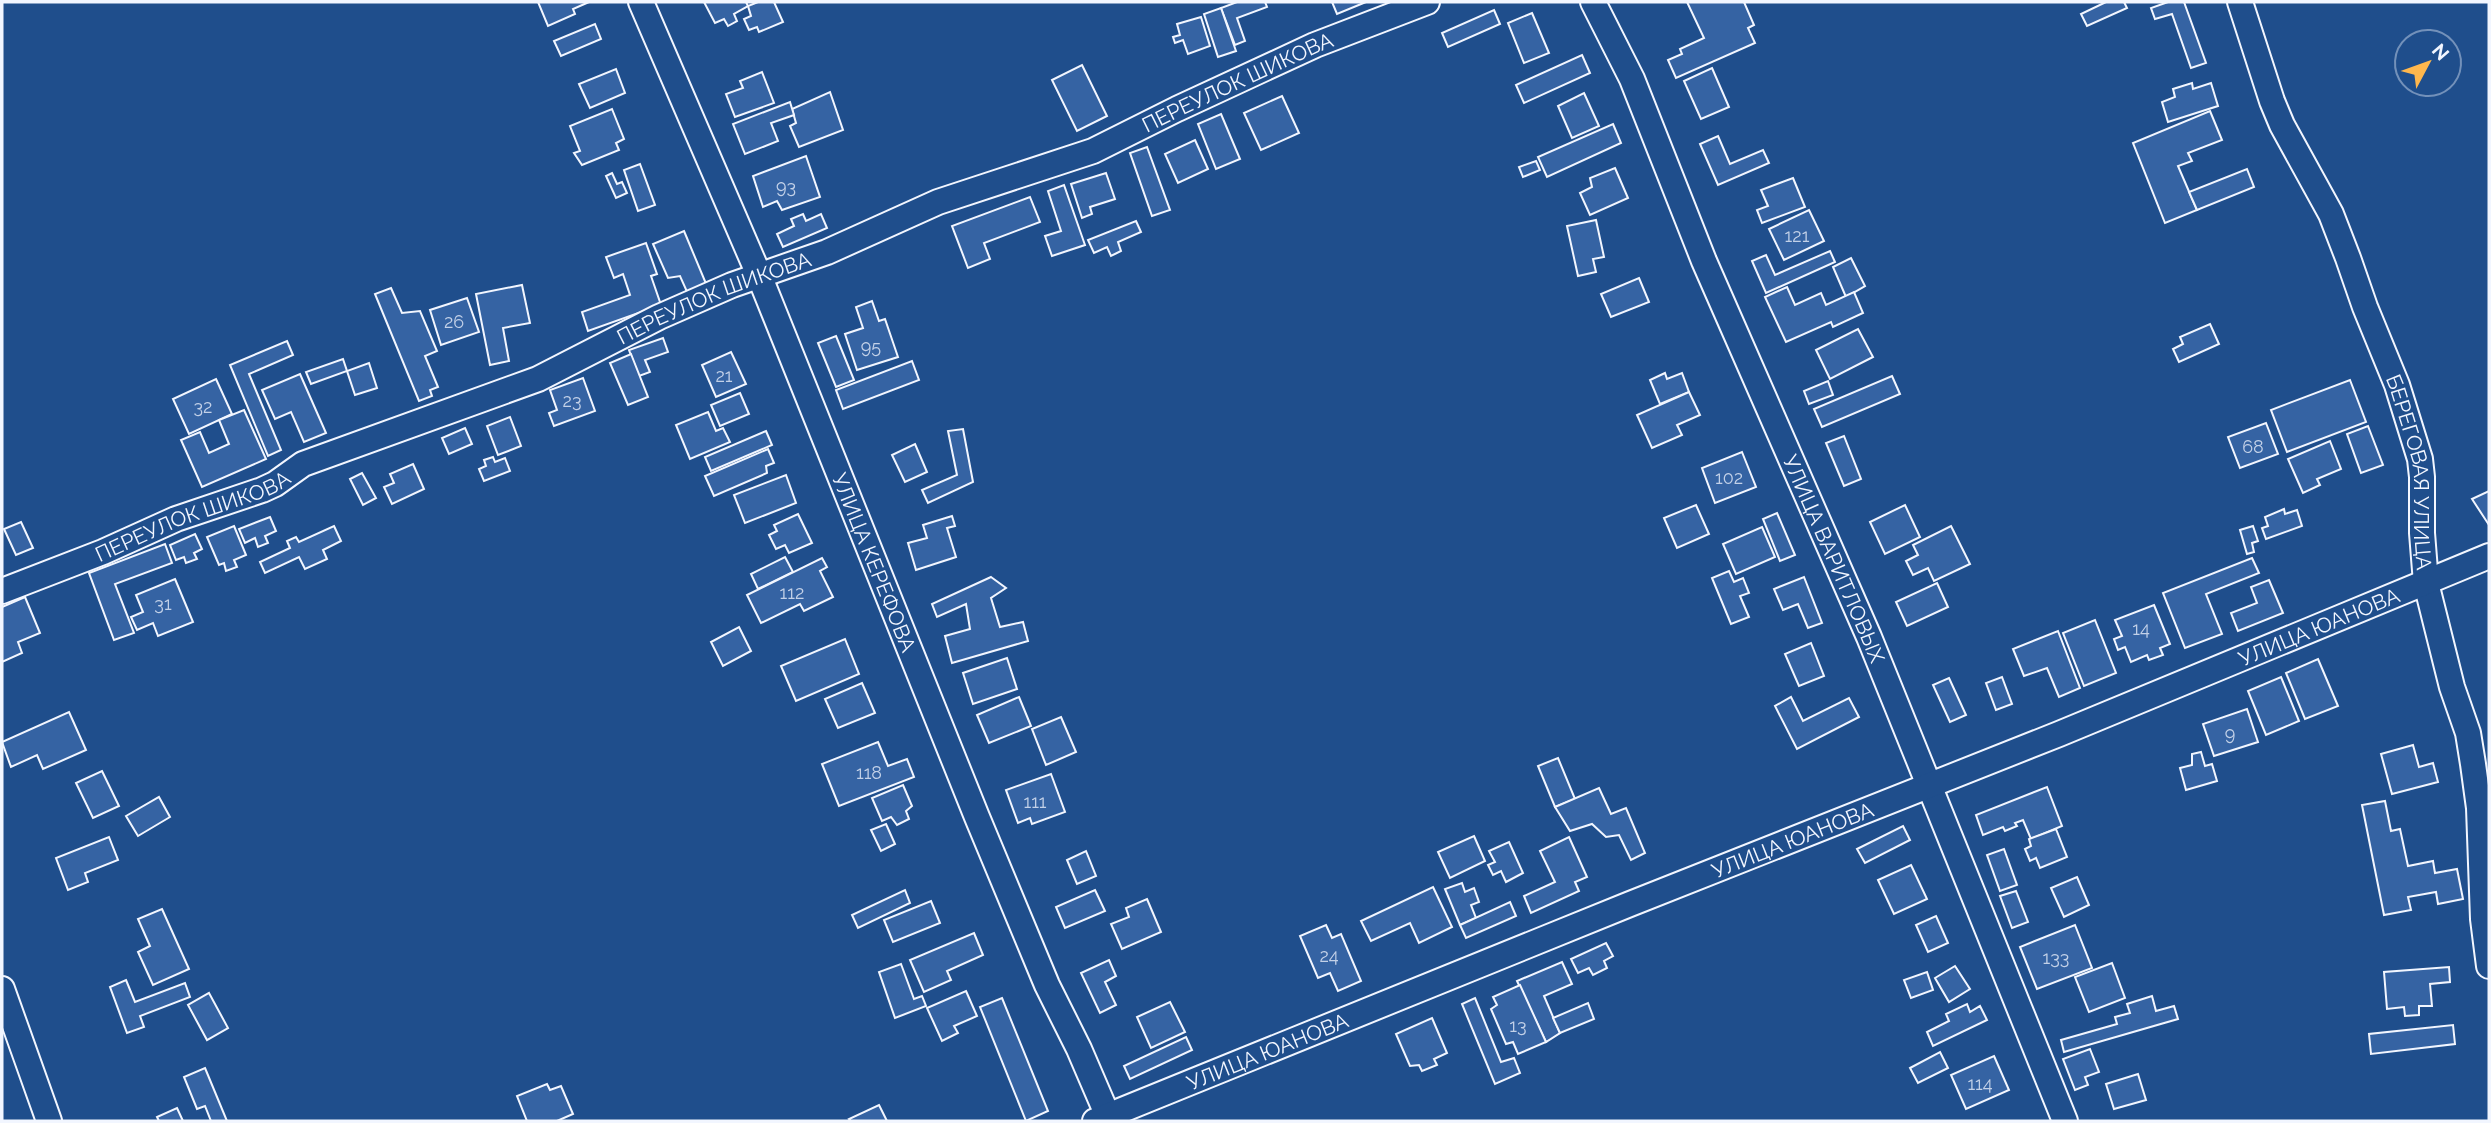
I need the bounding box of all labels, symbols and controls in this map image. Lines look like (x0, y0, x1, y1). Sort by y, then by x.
street label: ПЕРЕУЛОК ШИКОВА (1138, 27, 1336, 137)
north arrow (2393, 28, 2463, 98)
text: N (2428, 39, 2454, 65)
house number: 93 (776, 176, 796, 197)
house number: 121 (1785, 225, 1810, 246)
street label: ПЕРЕУЛОК ШИКОВА (613, 246, 814, 349)
house number: 26 (444, 311, 464, 332)
house number: 95 (861, 336, 881, 357)
house number: 21 (715, 365, 733, 386)
street label: БЕРЕГОВАЯ УЛИЦА (2381, 370, 2437, 571)
house number: 23 (563, 390, 582, 411)
house number: 32 (194, 396, 213, 417)
house number: 68 (2242, 436, 2264, 457)
street label: УЛИЦА ВАРИТЛОВЫХ (1778, 451, 1891, 667)
street label: ПЕРЕУЛОК ШИКОВА (91, 465, 295, 566)
house number: 102 (1715, 467, 1743, 488)
street label: УЛИЦА КЕРЕФОВА (827, 469, 922, 655)
house number: 112 (780, 582, 804, 603)
street label: УЛИЦА ЮАНОВА (2235, 582, 2403, 671)
house number: 31 (154, 593, 172, 614)
house number: 14 (2132, 618, 2150, 639)
house number: 9 (2225, 723, 2235, 744)
house number: 118 (856, 762, 882, 783)
house number: 111 (1023, 791, 1047, 812)
street label: УЛИЦА ЮАНОВА (1708, 796, 1877, 883)
house number: 24 (1319, 945, 1339, 966)
house number: 133 (2043, 947, 2069, 968)
street label: УЛИЦА ЮАНОВА (1183, 1007, 1352, 1095)
house number: 13 (1509, 1015, 1527, 1036)
house number: 114 (1967, 1073, 1993, 1094)

